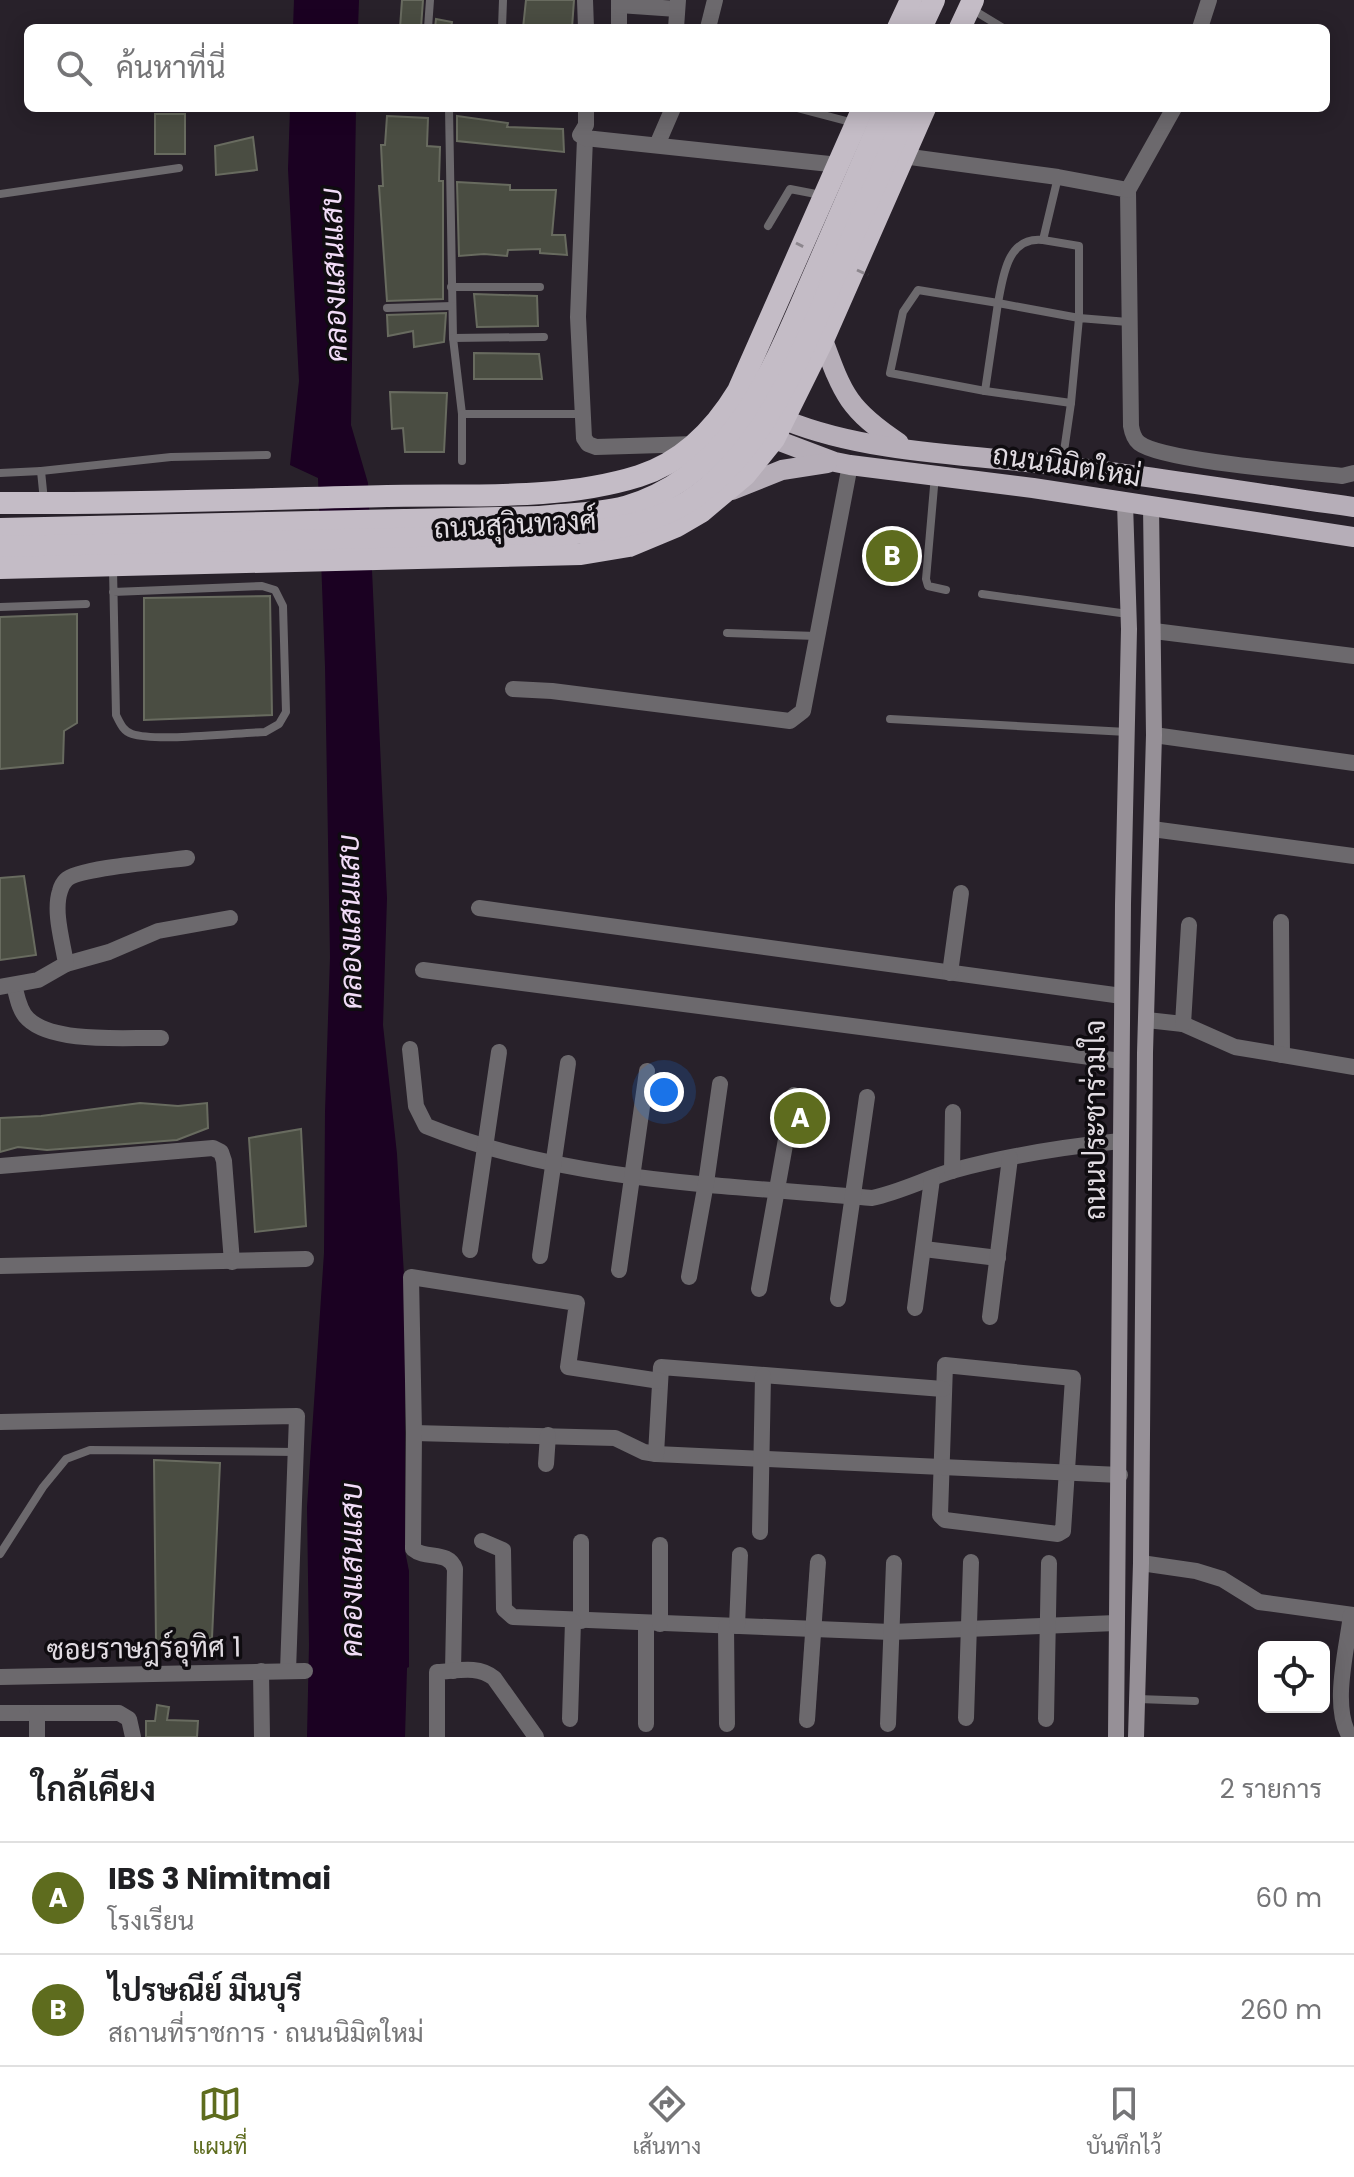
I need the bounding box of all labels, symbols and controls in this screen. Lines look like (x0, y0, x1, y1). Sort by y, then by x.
search box (24, 24, 1330, 112)
icon: search (52, 46, 96, 90)
text: ค้นหาที่นี่ (116, 46, 226, 89)
water label: คลองแสนแสบ (309, 187, 358, 363)
street label: ถนนนิมิตใหม่ (990, 435, 1144, 496)
street label: ถนนสุวินทวงศ์ (433, 501, 597, 548)
pin: B (866, 526, 918, 586)
water label: คลองแสนแสบ (326, 834, 373, 1010)
street label: ถนนประชาร่วมใจ (1076, 1020, 1115, 1220)
your location (644, 1072, 684, 1112)
pin: A (774, 1088, 826, 1148)
water label: คลองแสนแสบ (330, 1483, 373, 1657)
street label: ซอยราษฎร์อุทิศ 1 (46, 1627, 242, 1670)
map controls (1258, 1641, 1330, 1713)
button: locate (1258, 1641, 1330, 1713)
text: ใกล้เคียง (32, 1765, 156, 1813)
text: 2 รายการ (1220, 1771, 1322, 1807)
text: IBS 3 Nimitmai (108, 1857, 331, 1900)
text: A (48, 1880, 68, 1916)
text: 60 m (1255, 1880, 1322, 1916)
text: โรงเรียน (108, 1903, 194, 1939)
text: ไปรษณีย์ มีนบุรี (108, 1969, 301, 2012)
text: B (49, 1992, 67, 2028)
text: 260 m (1240, 1992, 1322, 2028)
text: สถานที่ราชการ · ถนนนิมิตใหม่ (108, 2015, 424, 2051)
tab: แผนที่ (193, 2082, 247, 2163)
tab: เส้นทาง (632, 2082, 701, 2163)
tab: บันทึกไว้ (1086, 2082, 1161, 2163)

